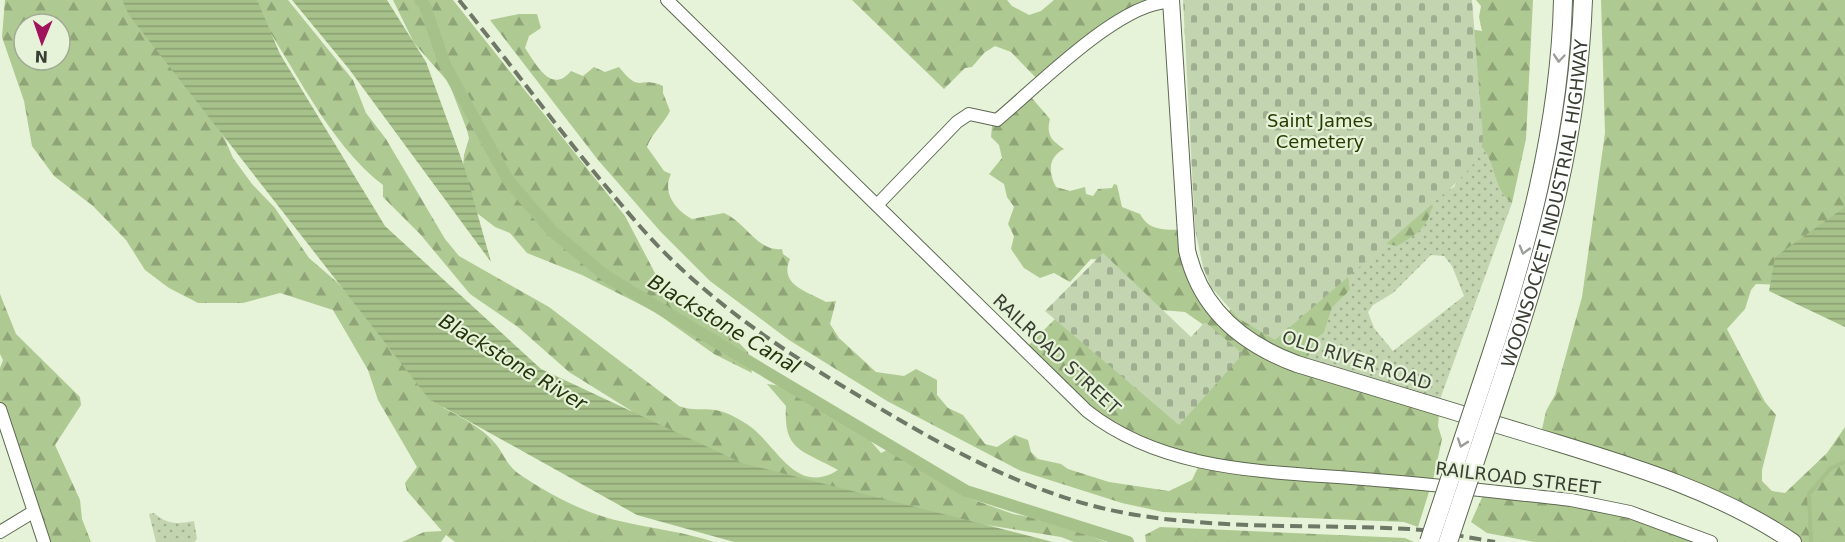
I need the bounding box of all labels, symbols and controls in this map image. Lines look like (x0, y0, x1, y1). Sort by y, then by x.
north arrow (12, 12, 72, 72)
street label: WOONSOCKET INDUSTRIAL HIGHWAY (1496, 37, 1591, 370)
text: N (34, 47, 49, 66)
one-way arrow (1553, 54, 1566, 63)
park label: Saint James Cemetery (1267, 110, 1373, 152)
one-way arrow (1519, 245, 1532, 255)
water label: Blackstone Canal (644, 269, 805, 379)
street label: RAILROAD STREET (989, 290, 1126, 419)
water label: Blackstone River (435, 309, 593, 416)
street label: OLD RIVER ROAD (1280, 326, 1434, 394)
one-way arrow (1457, 437, 1469, 448)
street label: RAILROAD STREET (1434, 457, 1603, 499)

